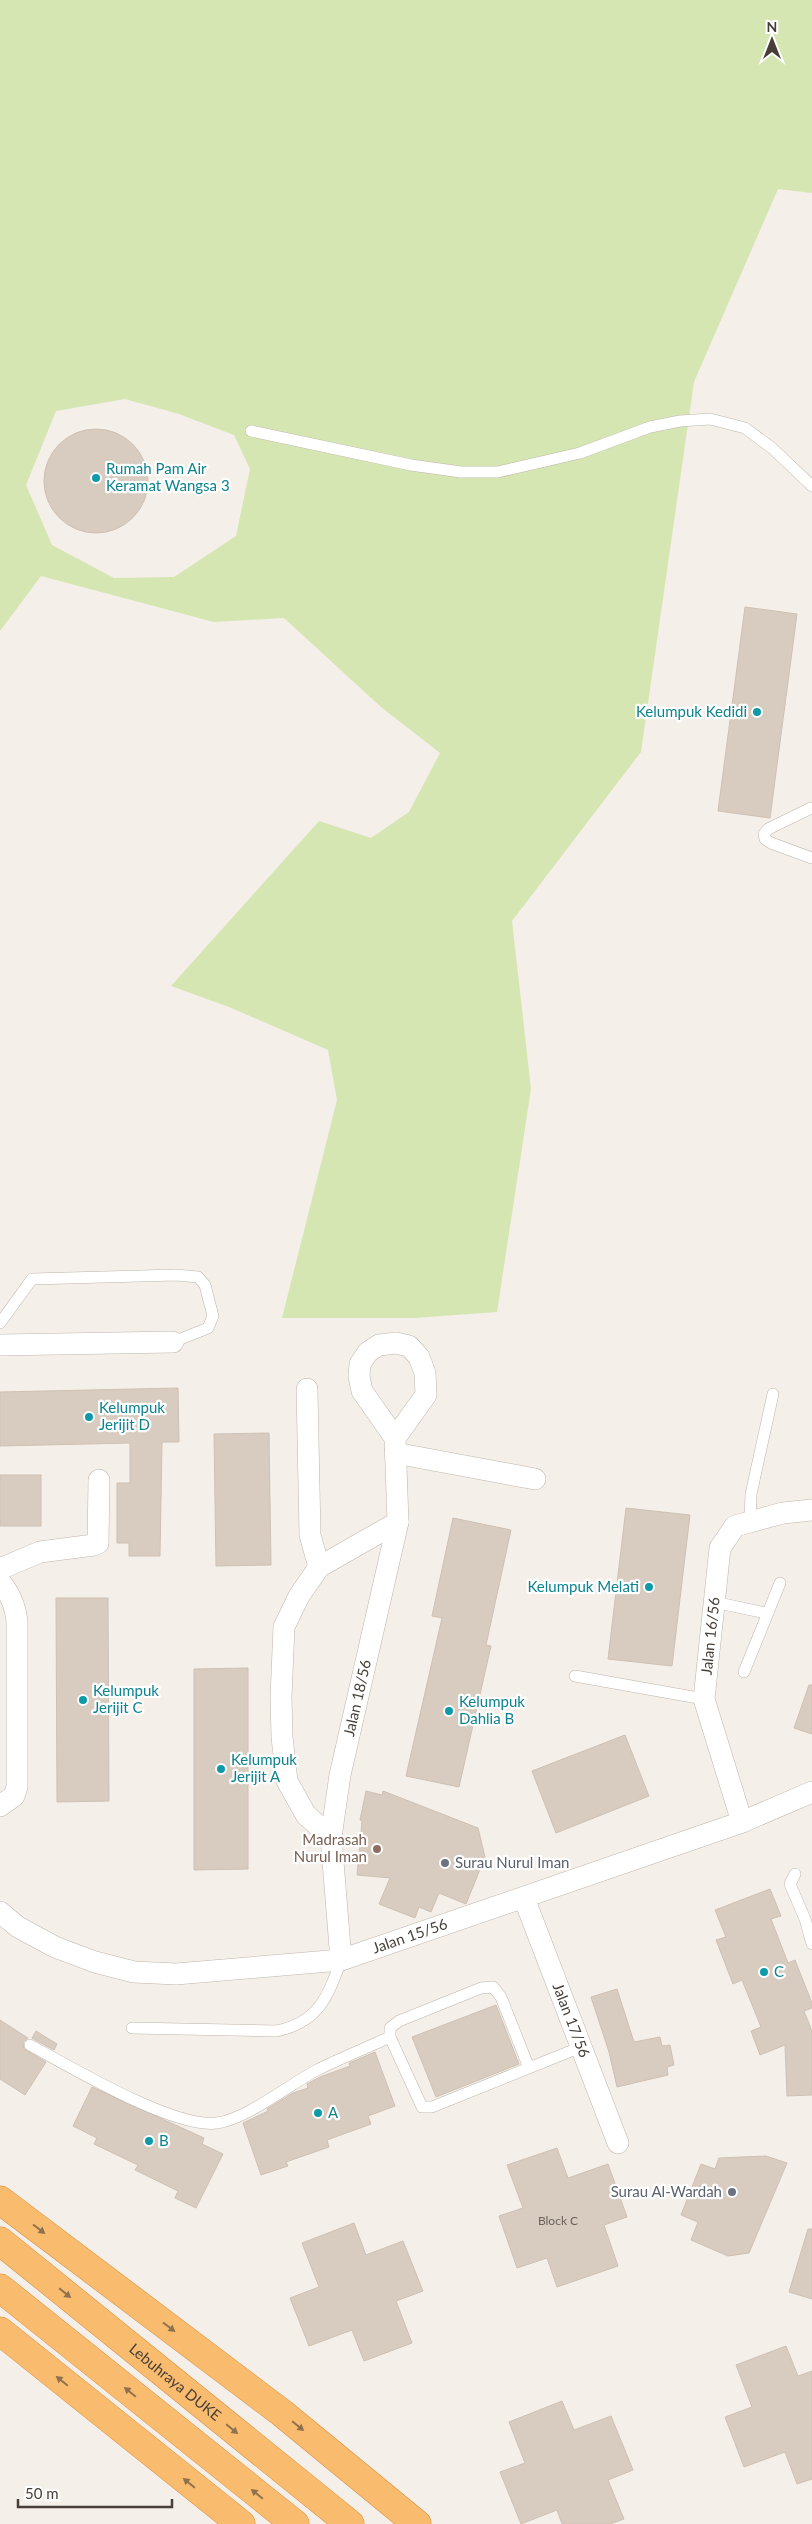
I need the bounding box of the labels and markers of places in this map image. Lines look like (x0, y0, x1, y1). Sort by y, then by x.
place label: Rumah Pam Air Keramat Wangsa 3 (106, 459, 230, 494)
marker: Rumah Pam Air Keramat Wangsa 3 (90, 472, 102, 484)
place label: Kelumpuk Kedidi (636, 702, 747, 720)
marker: Kelumpuk Kedidi (751, 706, 763, 718)
place label: Kelumpuk Jerijit D (99, 1398, 165, 1433)
marker: Kelumpuk Jerijit D (83, 1411, 95, 1423)
place label: Kelumpuk Melati (527, 1577, 639, 1595)
marker: Kelumpuk Melati (643, 1581, 655, 1593)
place label: Kelumpuk Jerijit C (93, 1681, 159, 1716)
place label: Kelumpuk Dahlia B (459, 1692, 525, 1727)
marker: Kelumpuk Jerijit C (77, 1694, 89, 1706)
marker: Kelumpuk Dahlia B (443, 1705, 455, 1717)
place label: Kelumpuk Jerijit A (231, 1750, 297, 1785)
marker: Kelumpuk Jerijit A (215, 1763, 227, 1775)
place label: Madrasah Nurul Iman (294, 1830, 367, 1865)
marker: Madrasah Nurul Iman (371, 1843, 383, 1855)
place label: Surau Nurul Iman (455, 1853, 569, 1871)
marker: Surau Nurul Iman (439, 1857, 451, 1869)
place label: C (774, 1962, 784, 1980)
marker: C (758, 1966, 770, 1978)
place label: A (328, 2103, 339, 2121)
marker: A (312, 2107, 324, 2119)
place label: B (159, 2131, 169, 2149)
marker: B (143, 2135, 155, 2147)
place label: Surau Al-Wardah (611, 2182, 722, 2200)
marker: Surau Al-Wardah (726, 2186, 738, 2198)

